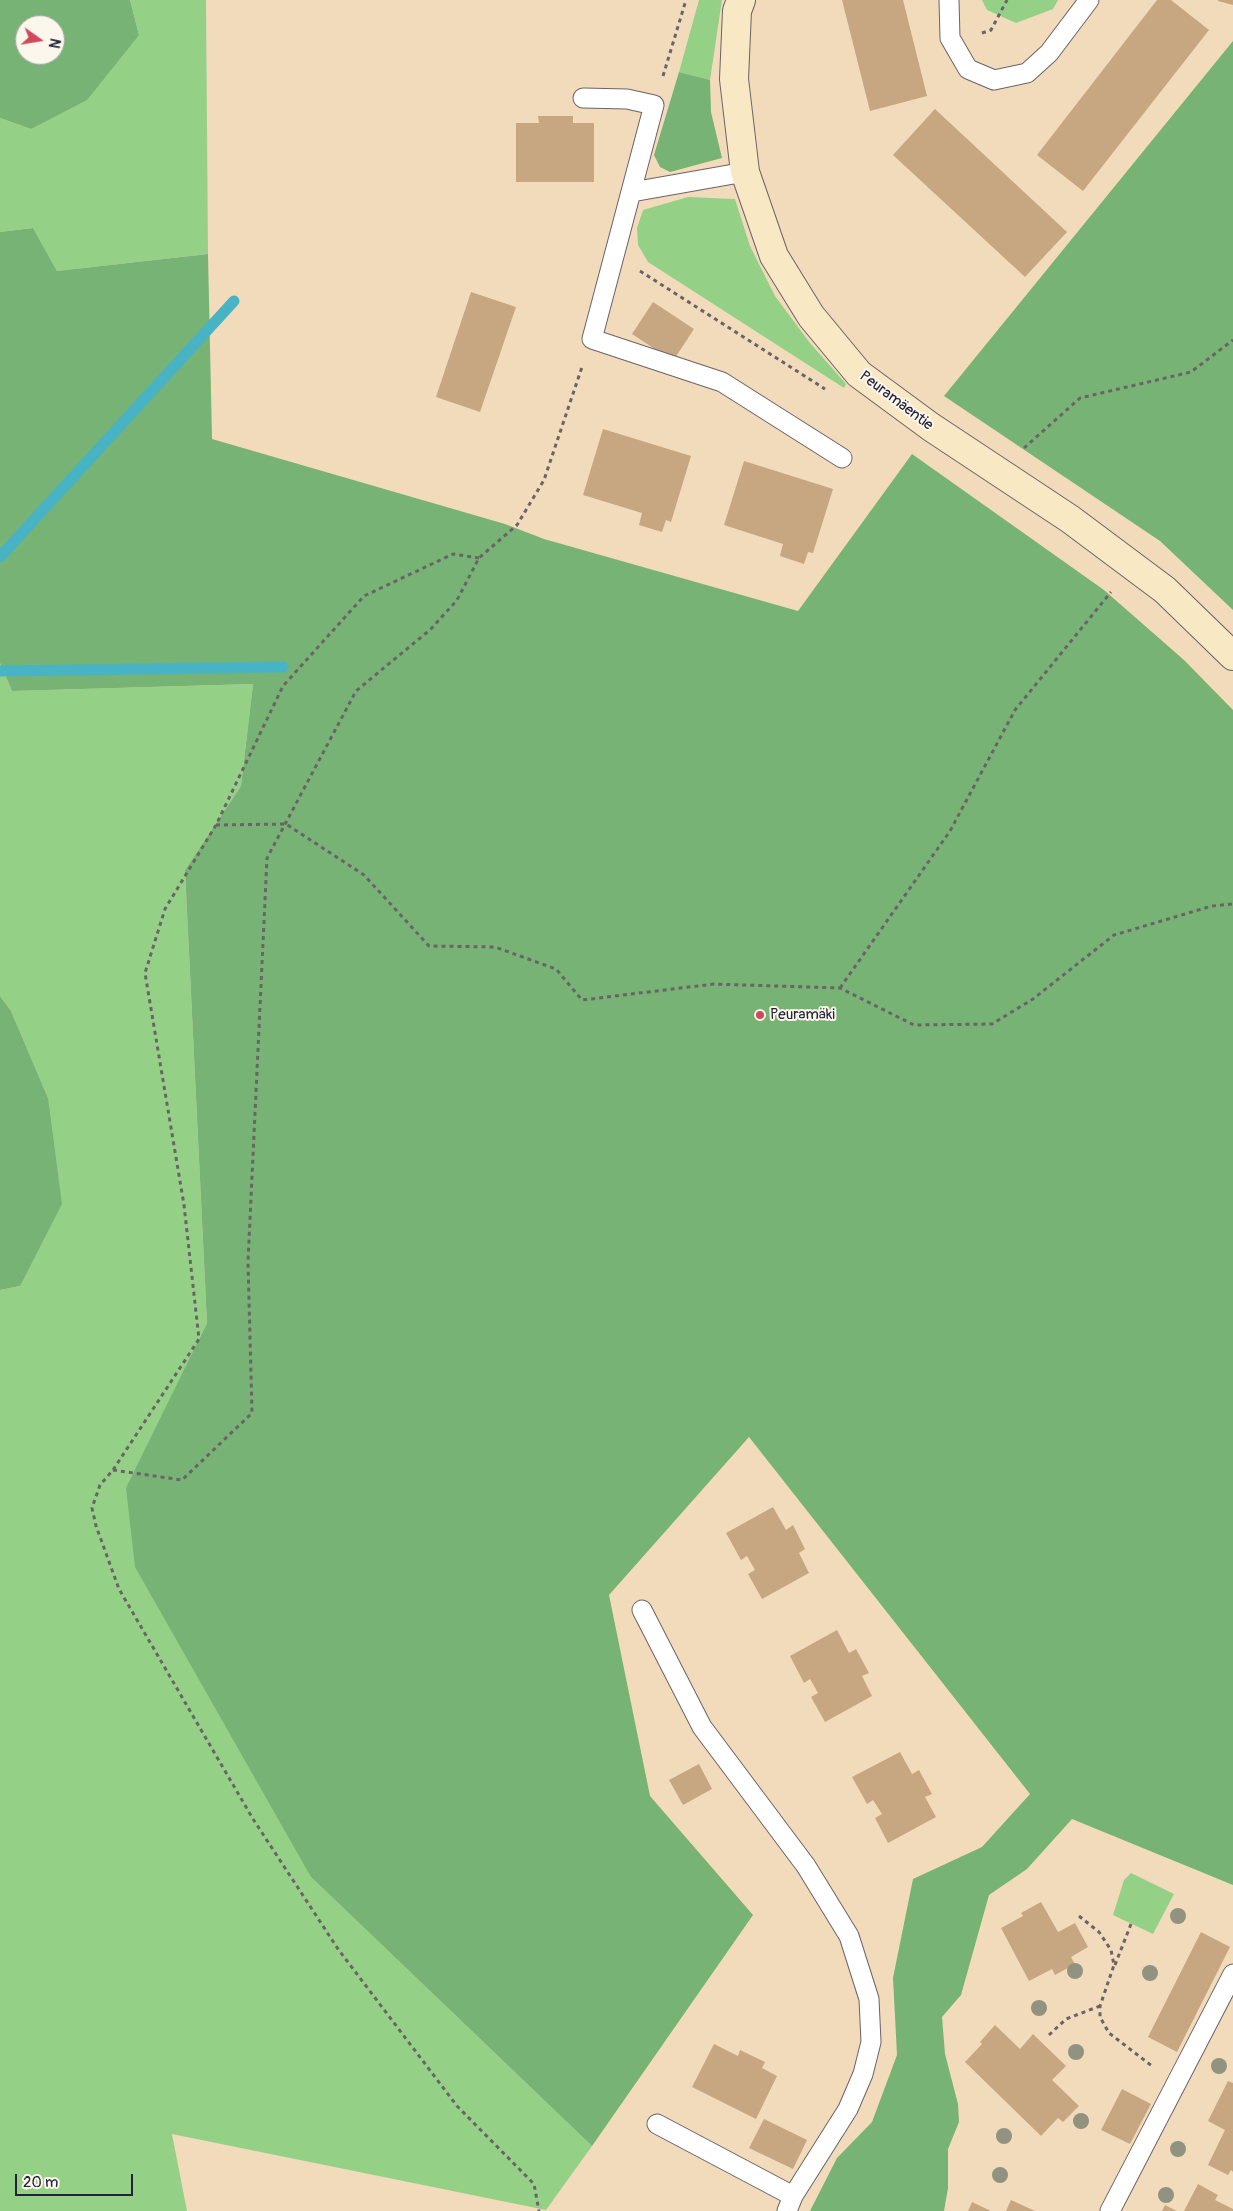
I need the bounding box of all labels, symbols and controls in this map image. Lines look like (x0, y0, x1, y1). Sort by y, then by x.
north arrow (15, 15, 65, 65)
text: N (45, 37, 63, 50)
street label: Peuramäentie (856, 367, 936, 435)
place label: Peuramäki (770, 1006, 835, 1024)
marker: Peuramäki (754, 1009, 766, 1021)
scale bar (18, 2164, 135, 2196)
text: 20 m (23, 2173, 58, 2192)

